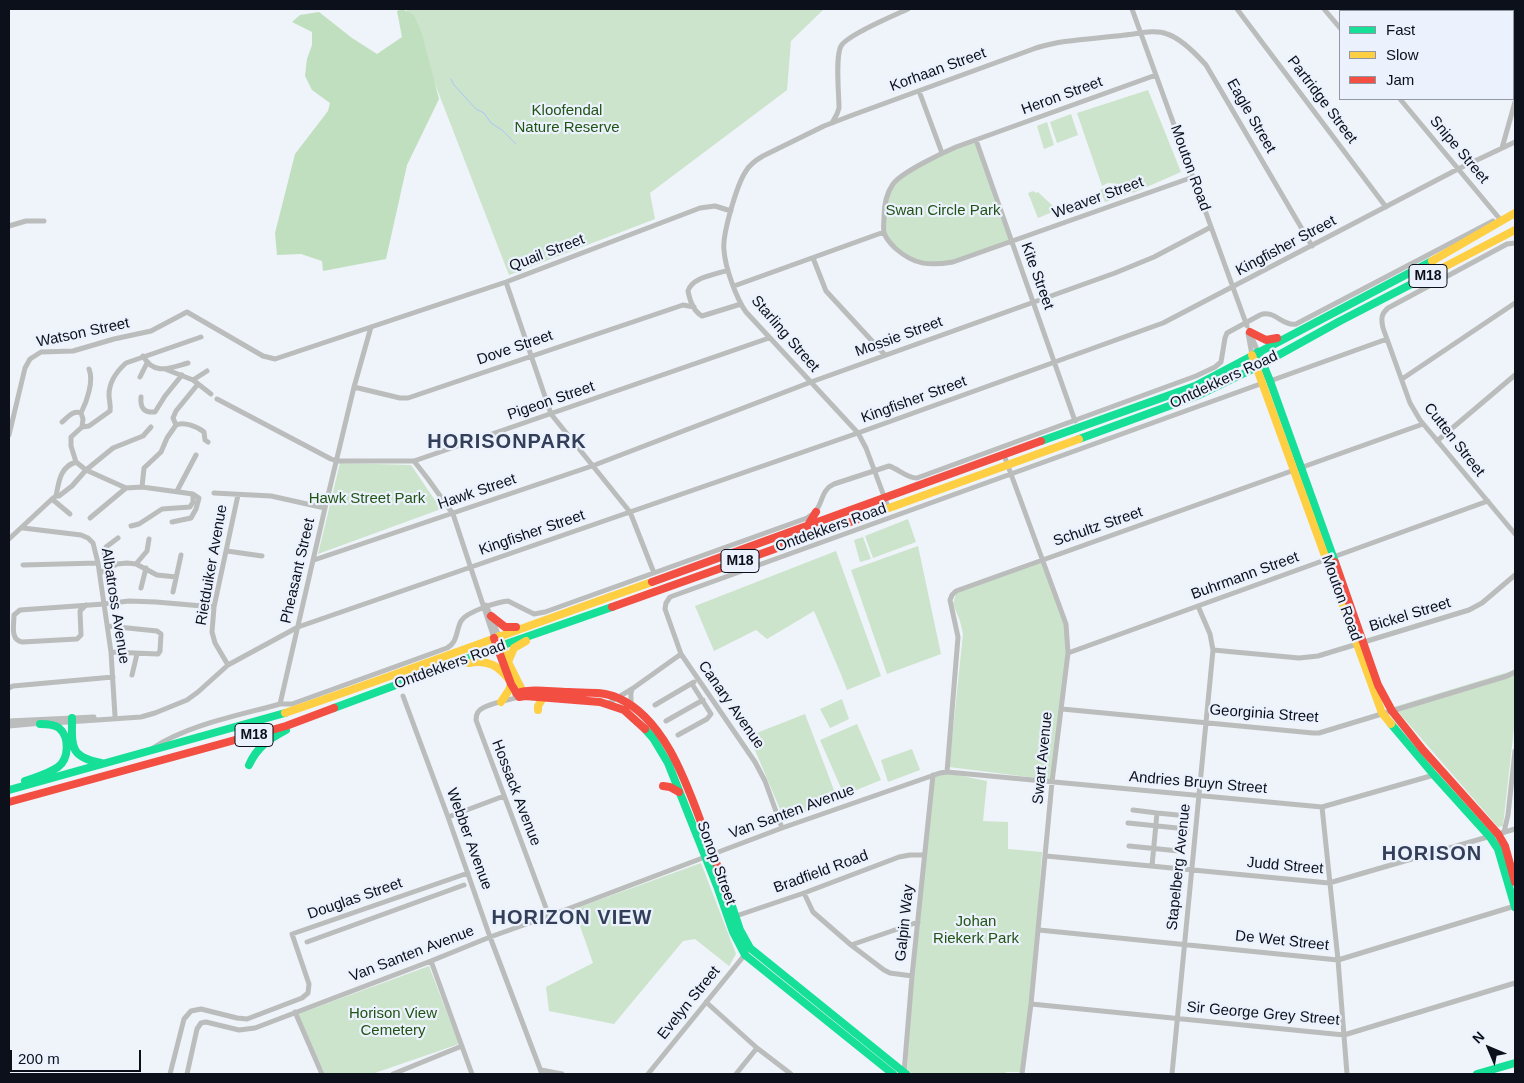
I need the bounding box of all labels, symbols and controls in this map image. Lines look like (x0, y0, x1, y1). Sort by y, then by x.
legend (1339, 10, 1514, 100)
text: Fast (1386, 21, 1415, 38)
street label: Korhaan Street (888, 44, 988, 96)
text: Slow (1386, 46, 1419, 63)
street label: Partridge Street (1283, 53, 1361, 147)
text: Jam (1386, 71, 1414, 88)
street label: Heron Street (1019, 73, 1105, 119)
street label: Eagle Street (1223, 76, 1279, 156)
park label: Kloofendal Nature Reserve (514, 102, 620, 137)
street label: Snipe Street (1426, 113, 1492, 187)
street label: Mouton Road (1166, 123, 1214, 213)
street label: Weaver Street (1050, 173, 1146, 223)
park label: Swan Circle Park (885, 202, 1001, 220)
street label: Kingfisher Street (1233, 212, 1339, 280)
street label: Quail Street (507, 230, 587, 276)
street label: Kite Street (1017, 240, 1057, 312)
road number: M18 (1409, 264, 1447, 288)
street label: Starling Street (747, 292, 823, 376)
street label: Mossie Street (853, 313, 945, 361)
street label: Watson Street (35, 314, 131, 352)
street label: Dove Street (475, 327, 555, 369)
street label: Ontdekkers Road (1167, 347, 1281, 413)
street label: Kingfisher Street (859, 373, 969, 427)
street label: Pigeon Street (505, 378, 597, 424)
street label: Cutten Street (1420, 400, 1488, 480)
district label: HORISONPARK (426, 430, 588, 454)
street label: Hawk Street (435, 470, 519, 514)
park label: Hawk Street Park (309, 490, 425, 508)
street label: Ontdekkers Road (773, 500, 889, 556)
street label: Rietduiker Avenue (193, 503, 231, 627)
street label: Schultz Street (1051, 503, 1145, 551)
street label: Kingfisher Street (477, 506, 587, 560)
street label: Pheasant Street (277, 517, 319, 625)
street label: Albatross Avenue (97, 547, 133, 665)
street label: Buhrmann Street (1189, 548, 1301, 604)
road number: M18 (721, 550, 759, 572)
street label: Mouton Road (1317, 553, 1365, 643)
street label: Bickel Street (1367, 594, 1453, 636)
street label: Ontdekkers Road (392, 637, 508, 693)
street label: Canary Avenue (694, 658, 768, 752)
street label: Georginia Street (1209, 701, 1319, 727)
street label: Swart Avenue (1029, 711, 1057, 805)
road number: M18 (235, 724, 273, 746)
street label: Hossack Avenue (487, 737, 545, 849)
street label: Andries Bruyn Street (1128, 768, 1268, 798)
street label: Van Santen Avenue (727, 781, 857, 843)
street label: Webber Avenue (442, 786, 496, 892)
street label: Stapelberg Avenue (1163, 803, 1195, 931)
street label: Sonop Street (693, 819, 739, 907)
district label: HORISON (1381, 842, 1483, 866)
street label: Bradfield Road (771, 847, 871, 897)
street label: Judd Street (1246, 854, 1324, 878)
street label: Douglas Street (305, 874, 405, 924)
street label: Galpin Way (892, 884, 918, 962)
district label: HORIZON VIEW (490, 906, 654, 930)
park label: Johan Riekerk Park (933, 913, 1019, 948)
street label: Van Santen Avenue (347, 922, 477, 986)
street label: De Wet Street (1234, 927, 1330, 955)
street label: Evelyn Street (654, 963, 724, 1043)
street label: Sir George Grey Street (1186, 998, 1340, 1030)
park label: Horison View Cemetery (349, 1005, 437, 1040)
north arrow (1464, 1023, 1514, 1073)
text: N (1469, 1028, 1488, 1047)
scale bar (12, 1040, 144, 1072)
text: 200 m (18, 1050, 60, 1067)

